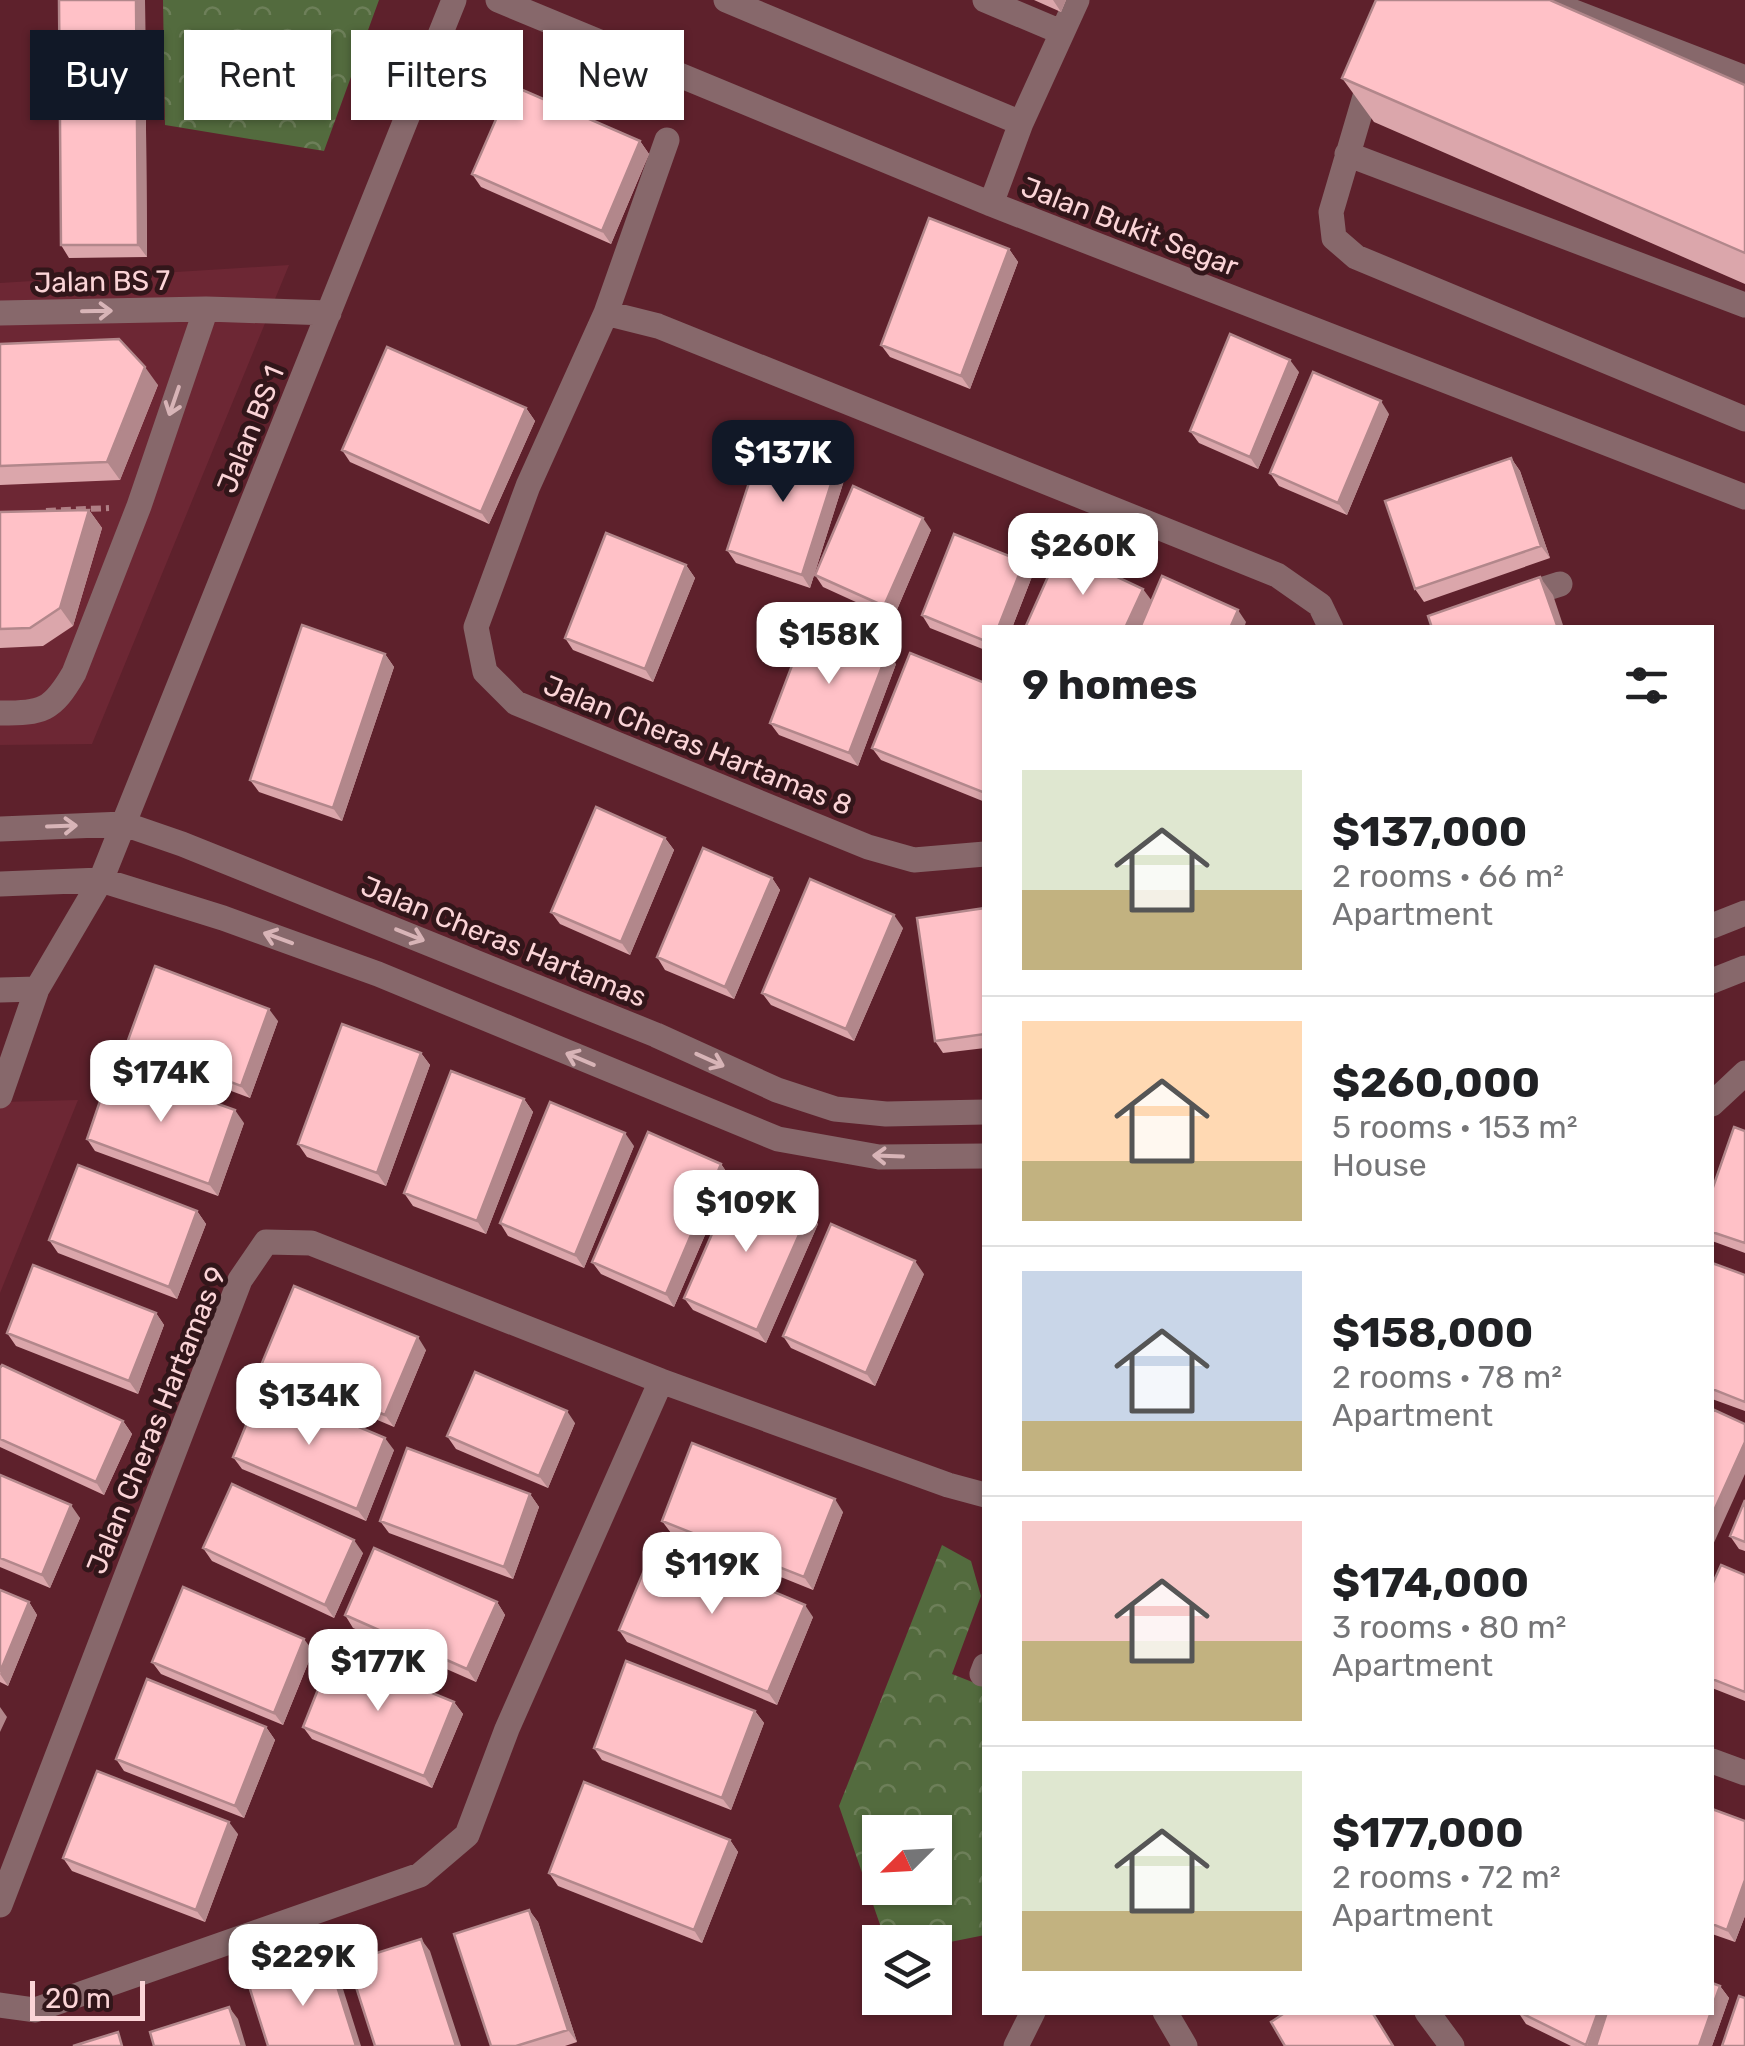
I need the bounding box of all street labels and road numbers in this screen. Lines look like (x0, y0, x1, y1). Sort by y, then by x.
street label: Jalan Bukit Segar (1017, 170, 1243, 283)
street label: Jalan BS 7 (33, 264, 171, 299)
street label: Jalan BS 1 (210, 361, 291, 498)
street label: Jalan Cheras Hartamas 8 (539, 668, 857, 822)
street label: Jalan Cheras Hartamas (356, 869, 651, 1014)
street label: Jalan Cheras Hartamas 9 (80, 1262, 233, 1578)

